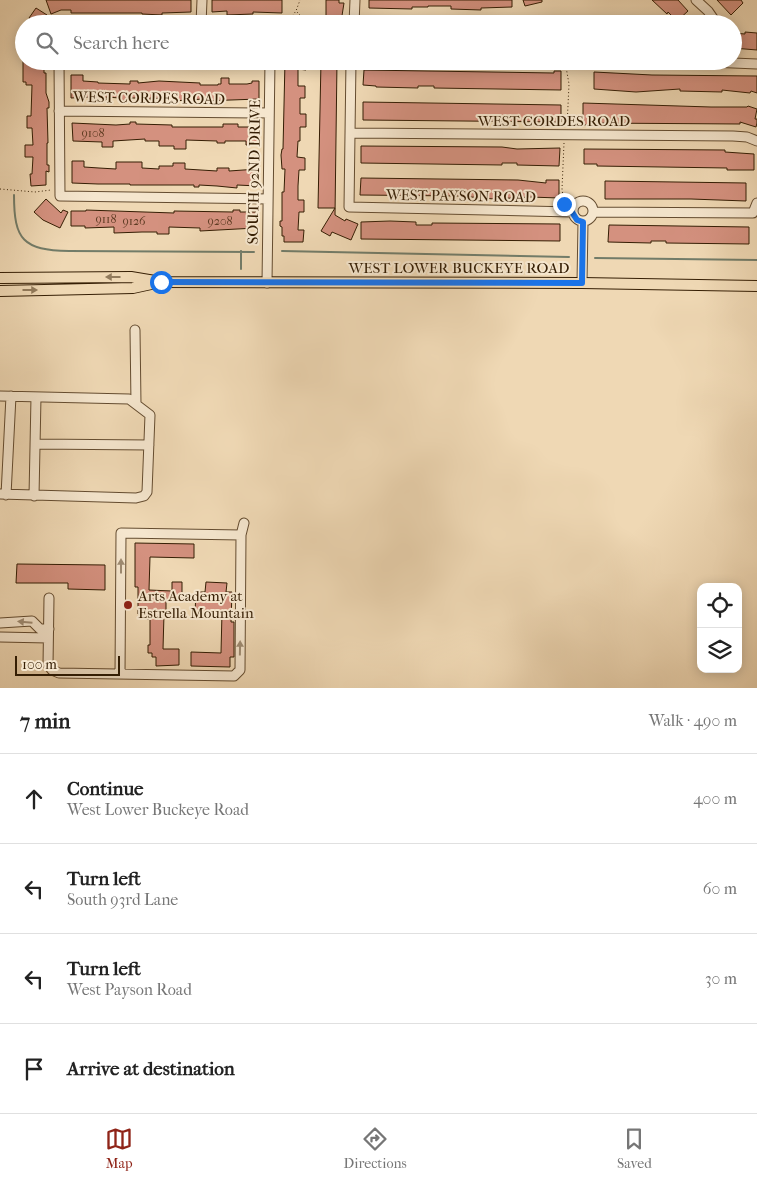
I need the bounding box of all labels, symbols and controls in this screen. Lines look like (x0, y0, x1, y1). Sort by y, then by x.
search box (15, 15, 742, 70)
icon: search (33, 29, 61, 57)
text: Search here (73, 32, 169, 54)
street label: WEST CORDES ROAD (72, 88, 225, 108)
street label: SOUTH 92ND DRIVE (244, 99, 264, 245)
street label: WEST CORDES ROAD (477, 112, 630, 130)
house number: 9108 (81, 126, 105, 140)
street label: WEST PAYSON ROAD (385, 186, 536, 206)
route end (553, 193, 576, 216)
house number: 9118 (96, 212, 116, 226)
house number: 9126 (122, 214, 146, 228)
house number: 9208 (207, 214, 233, 228)
street label: WEST LOWER BUCKEYE ROAD (348, 259, 569, 277)
route start (150, 271, 173, 294)
one-way arrow (105, 273, 121, 281)
one-way arrow (22, 286, 38, 294)
one-way arrow (117, 558, 125, 574)
map controls (697, 583, 742, 673)
button: locate (697, 583, 742, 628)
place label: Arts Academy at Estrella Mountain (137, 587, 254, 622)
marker: Arts Academy at Estrella Mountain (122, 599, 134, 611)
one-way arrow (17, 618, 33, 626)
button: layers (697, 628, 742, 673)
one-way arrow (236, 640, 244, 656)
scale bar (15, 653, 120, 676)
text: 100 m (22, 656, 57, 673)
text: 7 min (20, 709, 71, 733)
text: Walk · 490 m (649, 711, 737, 730)
text: Continue (67, 778, 143, 800)
icon: ahead (20, 785, 48, 813)
text: 400 m (693, 789, 737, 808)
text: West Lower Buckeye Road (67, 800, 249, 819)
text: Turn left (67, 868, 141, 890)
icon: left (20, 875, 48, 903)
text: 60 m (703, 879, 737, 898)
text: South 93rd Lane (67, 890, 178, 909)
text: Turn left (67, 958, 141, 980)
icon: left (20, 965, 48, 993)
text: 30 m (705, 969, 737, 988)
text: West Payson Road (67, 980, 192, 999)
icon: arrive (20, 1055, 48, 1083)
text: Arrive at destination (67, 1058, 235, 1080)
tab: Map (105, 1125, 133, 1172)
tab: Directions (344, 1125, 407, 1172)
tab: Saved (617, 1125, 652, 1172)

